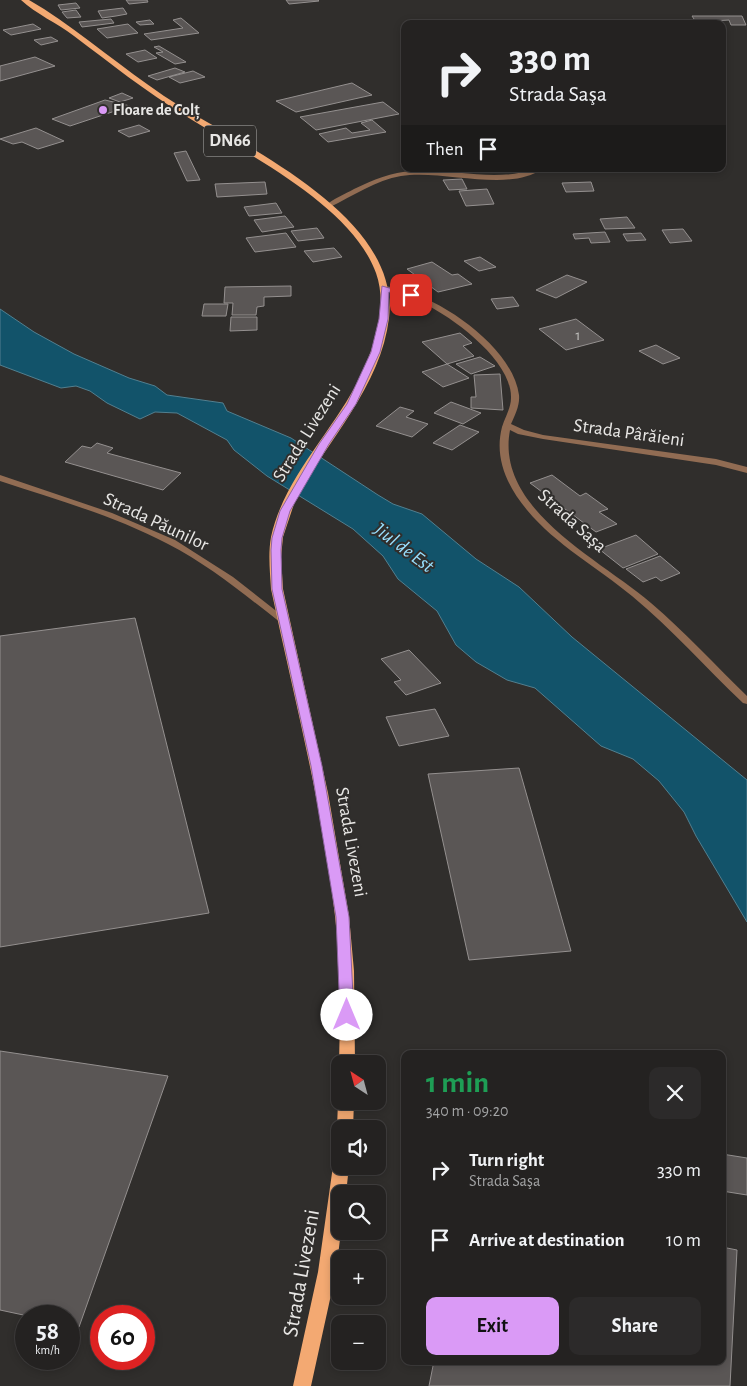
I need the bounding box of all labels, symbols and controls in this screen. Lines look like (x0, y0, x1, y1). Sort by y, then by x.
icon: right (426, 40, 491, 105)
text: 330 m (509, 42, 591, 77)
text: Strada Saşa (509, 83, 607, 105)
place label: Floare de Colț (113, 102, 200, 120)
marker: Floare de Colț (97, 104, 109, 116)
road number: DN66 (204, 125, 256, 156)
icon: arrive (474, 135, 502, 163)
text: Then (426, 140, 464, 159)
pin (390, 274, 432, 316)
icon: arrive (397, 281, 425, 309)
house number: 1 (576, 329, 580, 343)
street label: Strada Livezeni (269, 381, 345, 485)
street label: Strada Pârăieni (572, 416, 686, 450)
street label: Strada Saşa (534, 486, 610, 557)
street label: Strada Păunilor (101, 489, 211, 555)
water label: Jiul de Est (370, 519, 438, 577)
street label: Strada Livezeni (332, 786, 370, 898)
position arrow (320, 988, 372, 1040)
north arrow (331, 1055, 386, 1110)
map controls (331, 1055, 386, 1370)
button: close (649, 1067, 701, 1119)
text: 1 min (426, 1068, 489, 1098)
text: 340 m · 09:20 (426, 1103, 508, 1119)
button: sound (331, 1120, 386, 1175)
text: Turn right (469, 1151, 544, 1170)
icon: right (426, 1156, 454, 1184)
text: 330 m (657, 1161, 701, 1180)
text: Strada Saşa (469, 1173, 540, 1189)
button: search (331, 1185, 386, 1240)
street label: Strada Livezeni (279, 1208, 323, 1338)
icon: arrive (426, 1226, 454, 1254)
text: Arrive at destination (469, 1231, 625, 1250)
text: 10 m (666, 1231, 701, 1250)
button: + (331, 1250, 386, 1305)
button: Exit (426, 1297, 559, 1355)
button: Share (569, 1297, 701, 1355)
speed limit sign: 60 (90, 1305, 155, 1370)
button: − (331, 1315, 386, 1370)
text: 58 (36, 1319, 59, 1344)
text: km/h (35, 1344, 60, 1356)

